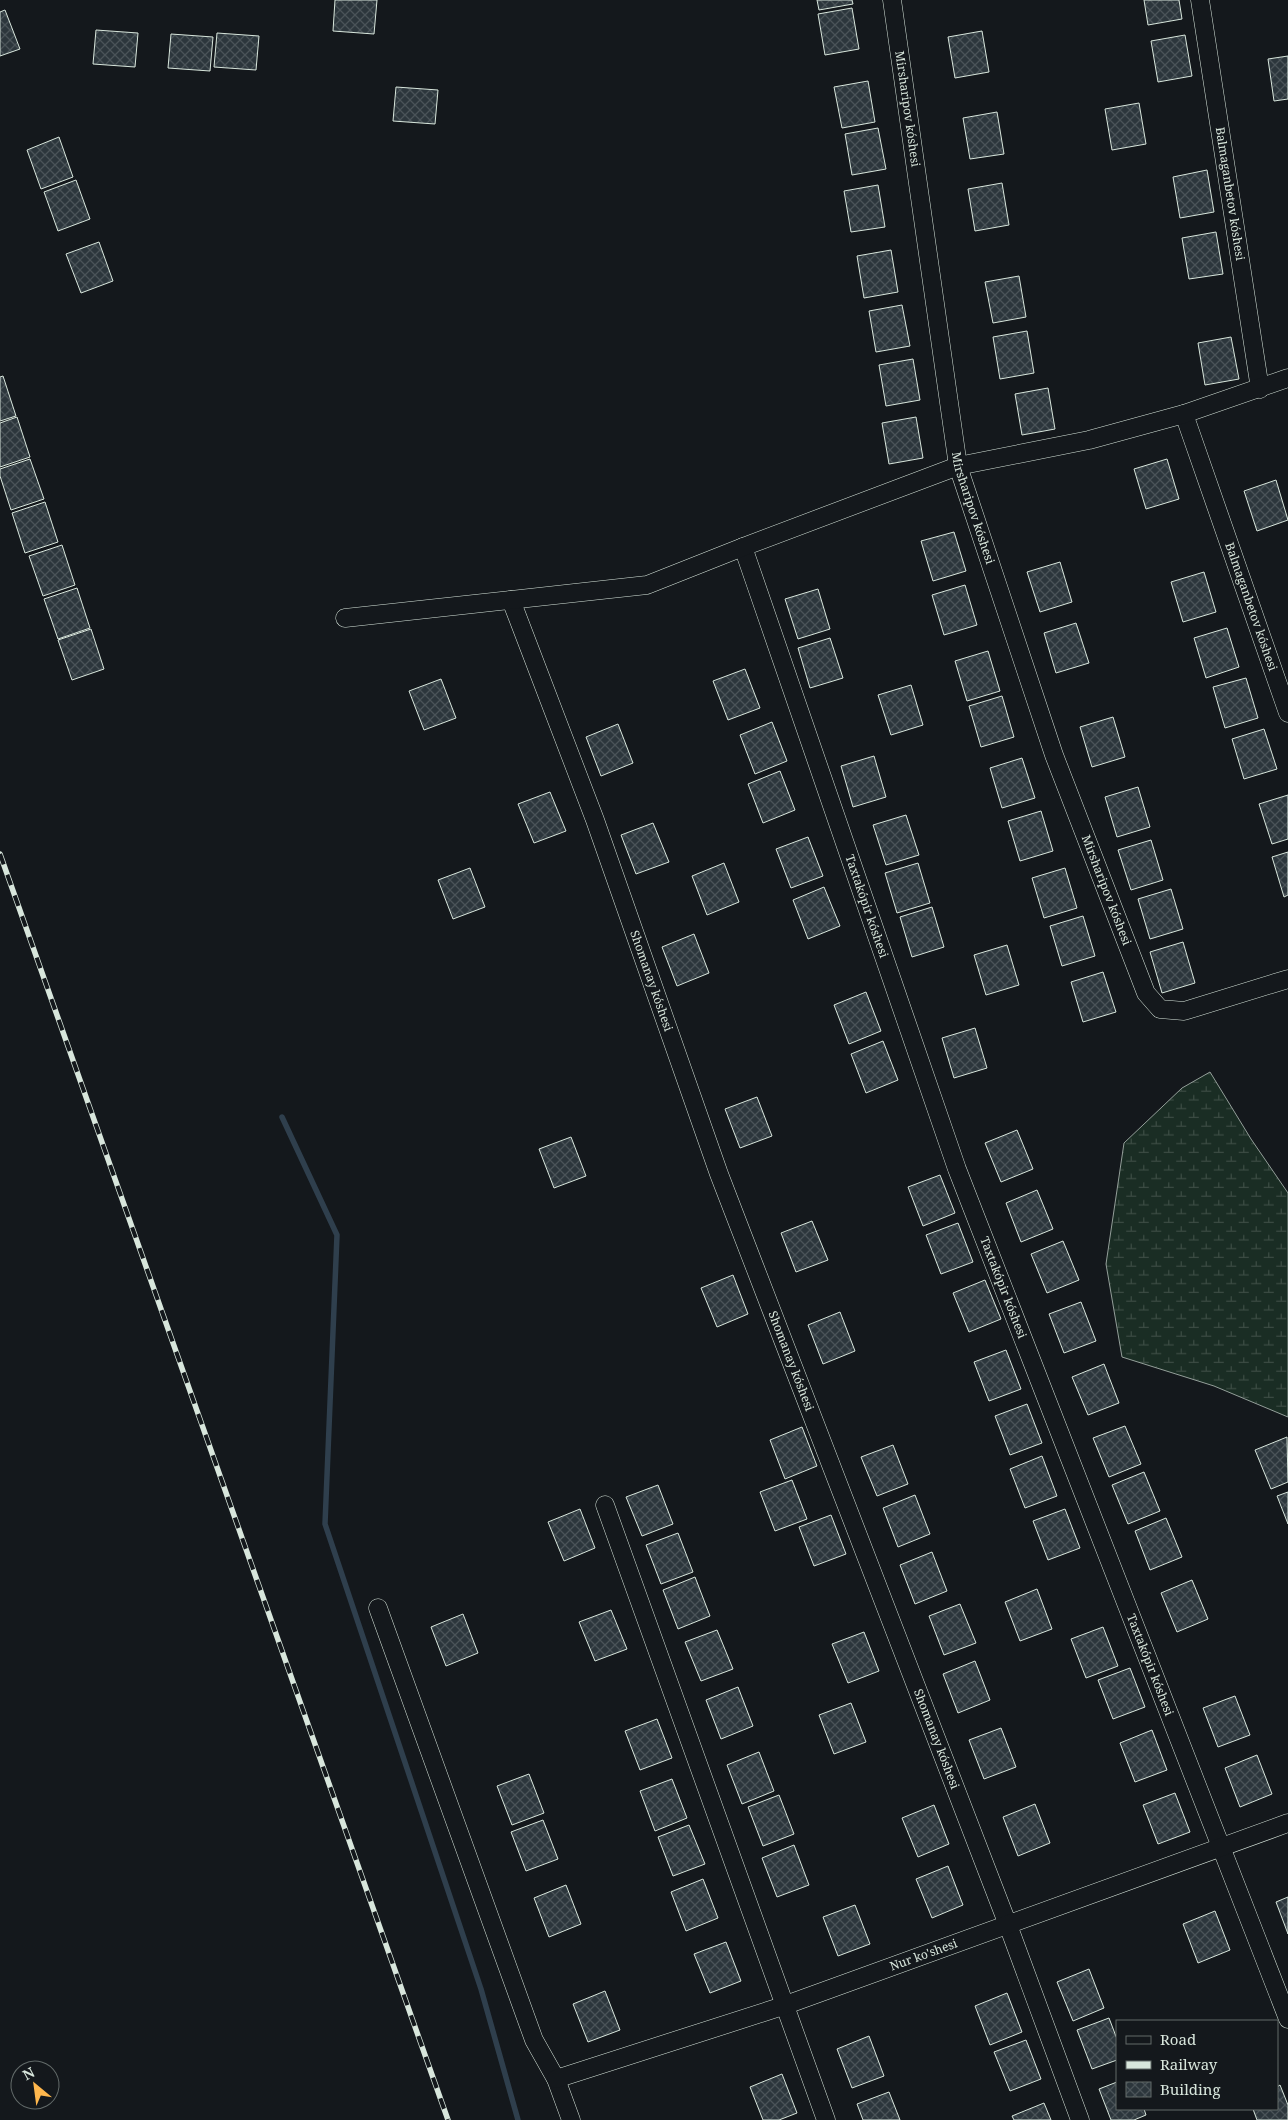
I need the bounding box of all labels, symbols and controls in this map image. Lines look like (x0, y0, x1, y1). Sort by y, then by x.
street label: Mirsharipov kóshesi (891, 50, 925, 168)
street label: Balmaganbetov kóshesi (1212, 126, 1249, 262)
street label: Mirsharipov kóshesi (948, 451, 999, 566)
street label: Balmaganbetov kóshesi (1221, 540, 1282, 673)
street label: Mirsharipov kóshesi (1078, 832, 1136, 948)
street label: Taxtakópir kóshesi (842, 852, 893, 960)
street label: Shomanay kóshesi (626, 928, 677, 1034)
street label: Taxtakópir kóshesi (976, 1234, 1031, 1341)
street label: Shomanay kóshesi (765, 1308, 818, 1413)
street label: Taxtakópir kóshesi (1123, 1611, 1178, 1718)
street label: Shomanay kóshesi (910, 1686, 964, 1791)
street label: Nur ko'shesi (887, 1934, 960, 1975)
legend (1116, 2020, 1278, 2110)
text: Road (1160, 2029, 1196, 2049)
text: Railway (1160, 2054, 1218, 2074)
north arrow (10, 2060, 60, 2110)
text: N (19, 2062, 38, 2084)
text: Building (1160, 2079, 1221, 2099)

